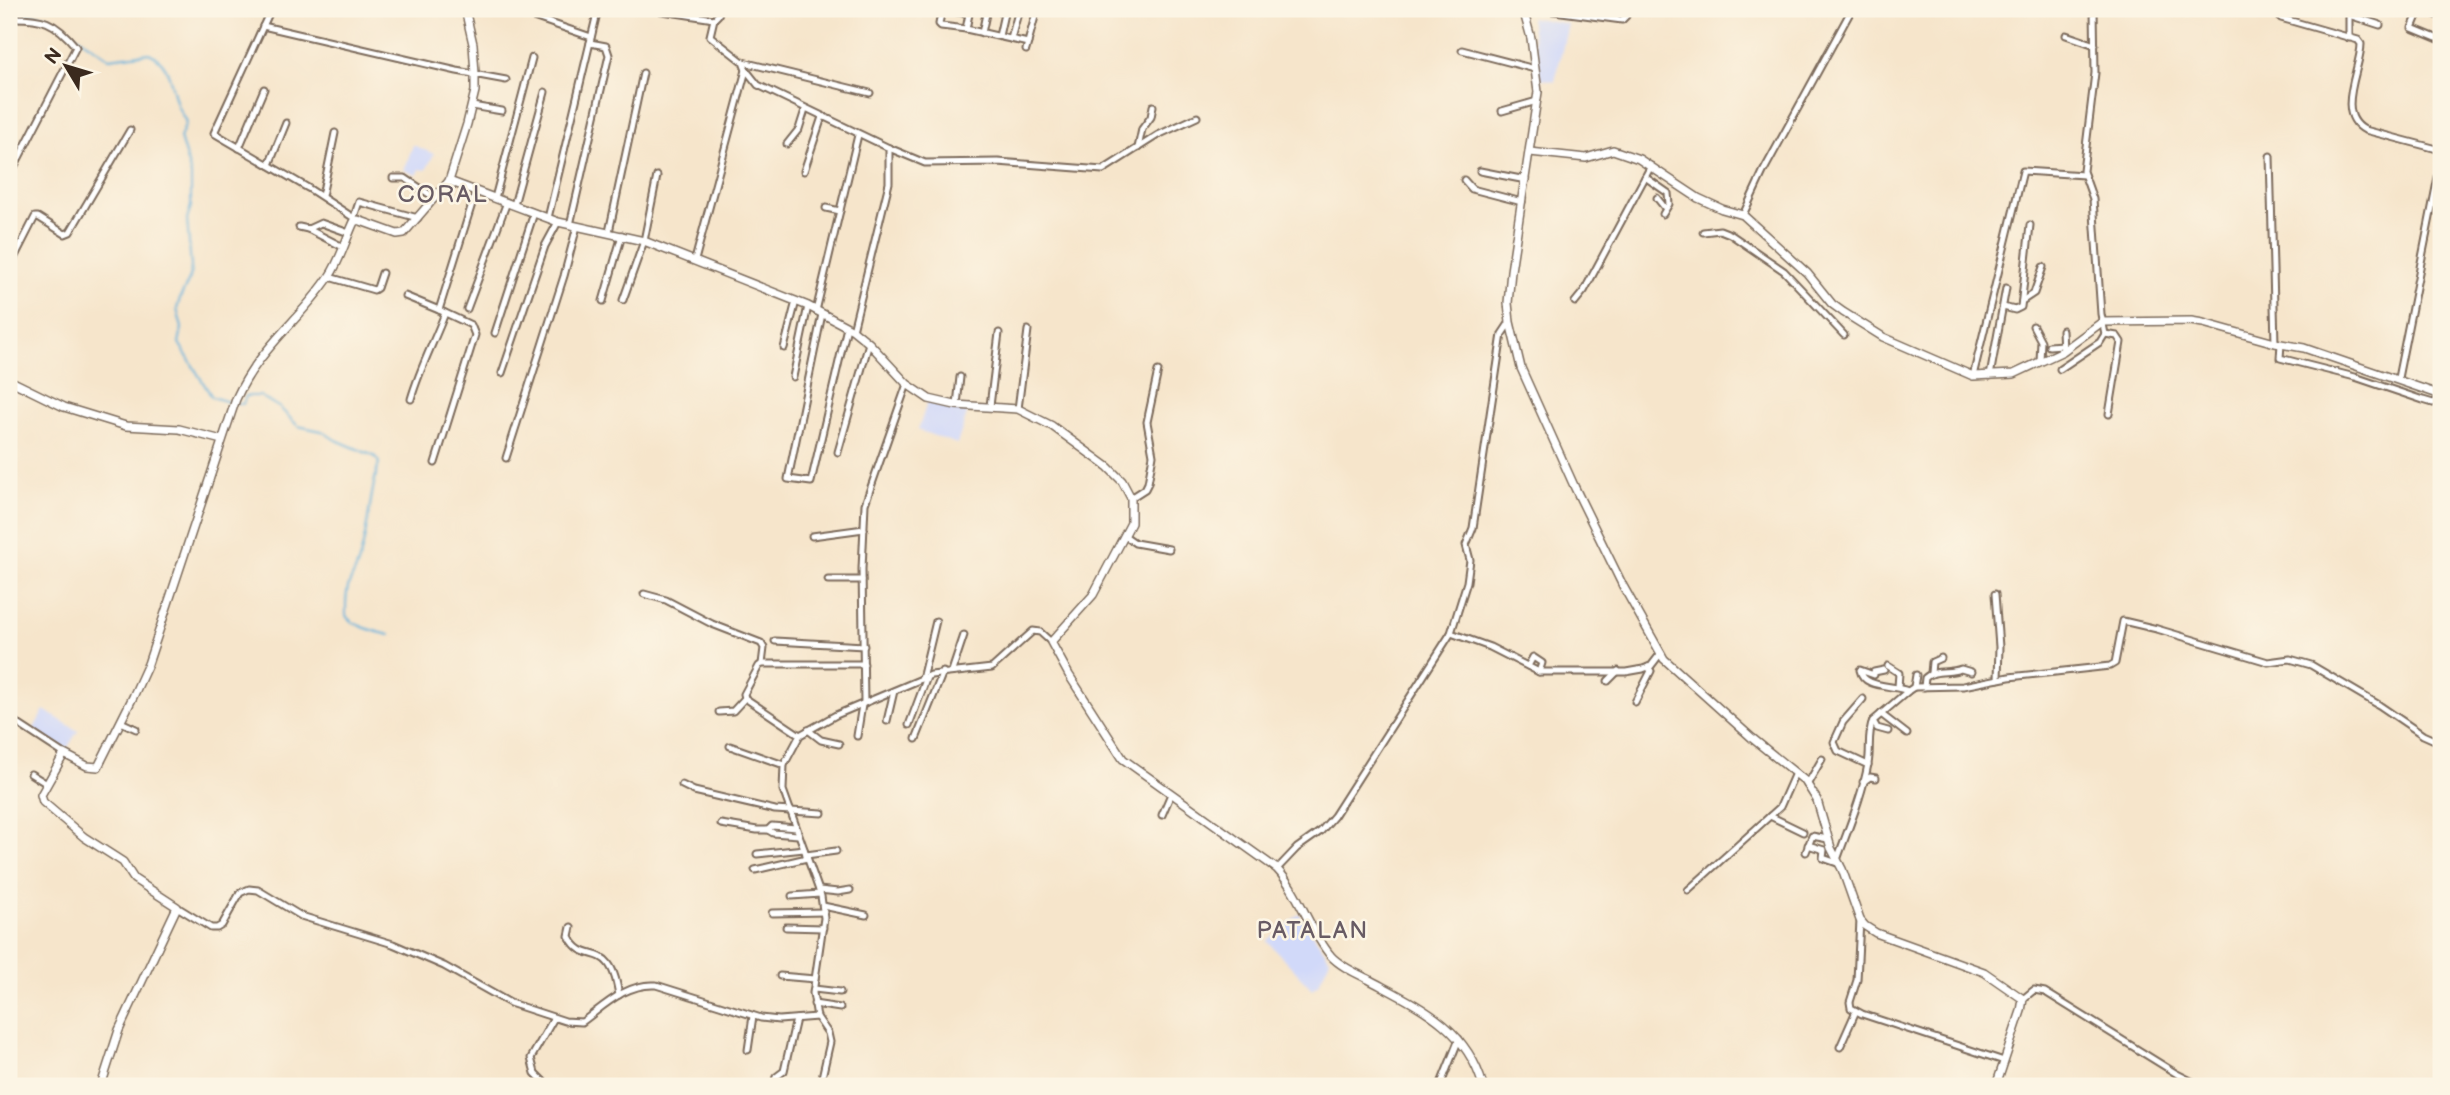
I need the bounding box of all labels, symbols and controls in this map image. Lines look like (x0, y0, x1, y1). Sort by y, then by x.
north arrow (32, 32, 102, 102)
text: N (40, 44, 67, 69)
district label: CORAL (398, 180, 488, 209)
district label: PATALAN (1257, 916, 1369, 945)

